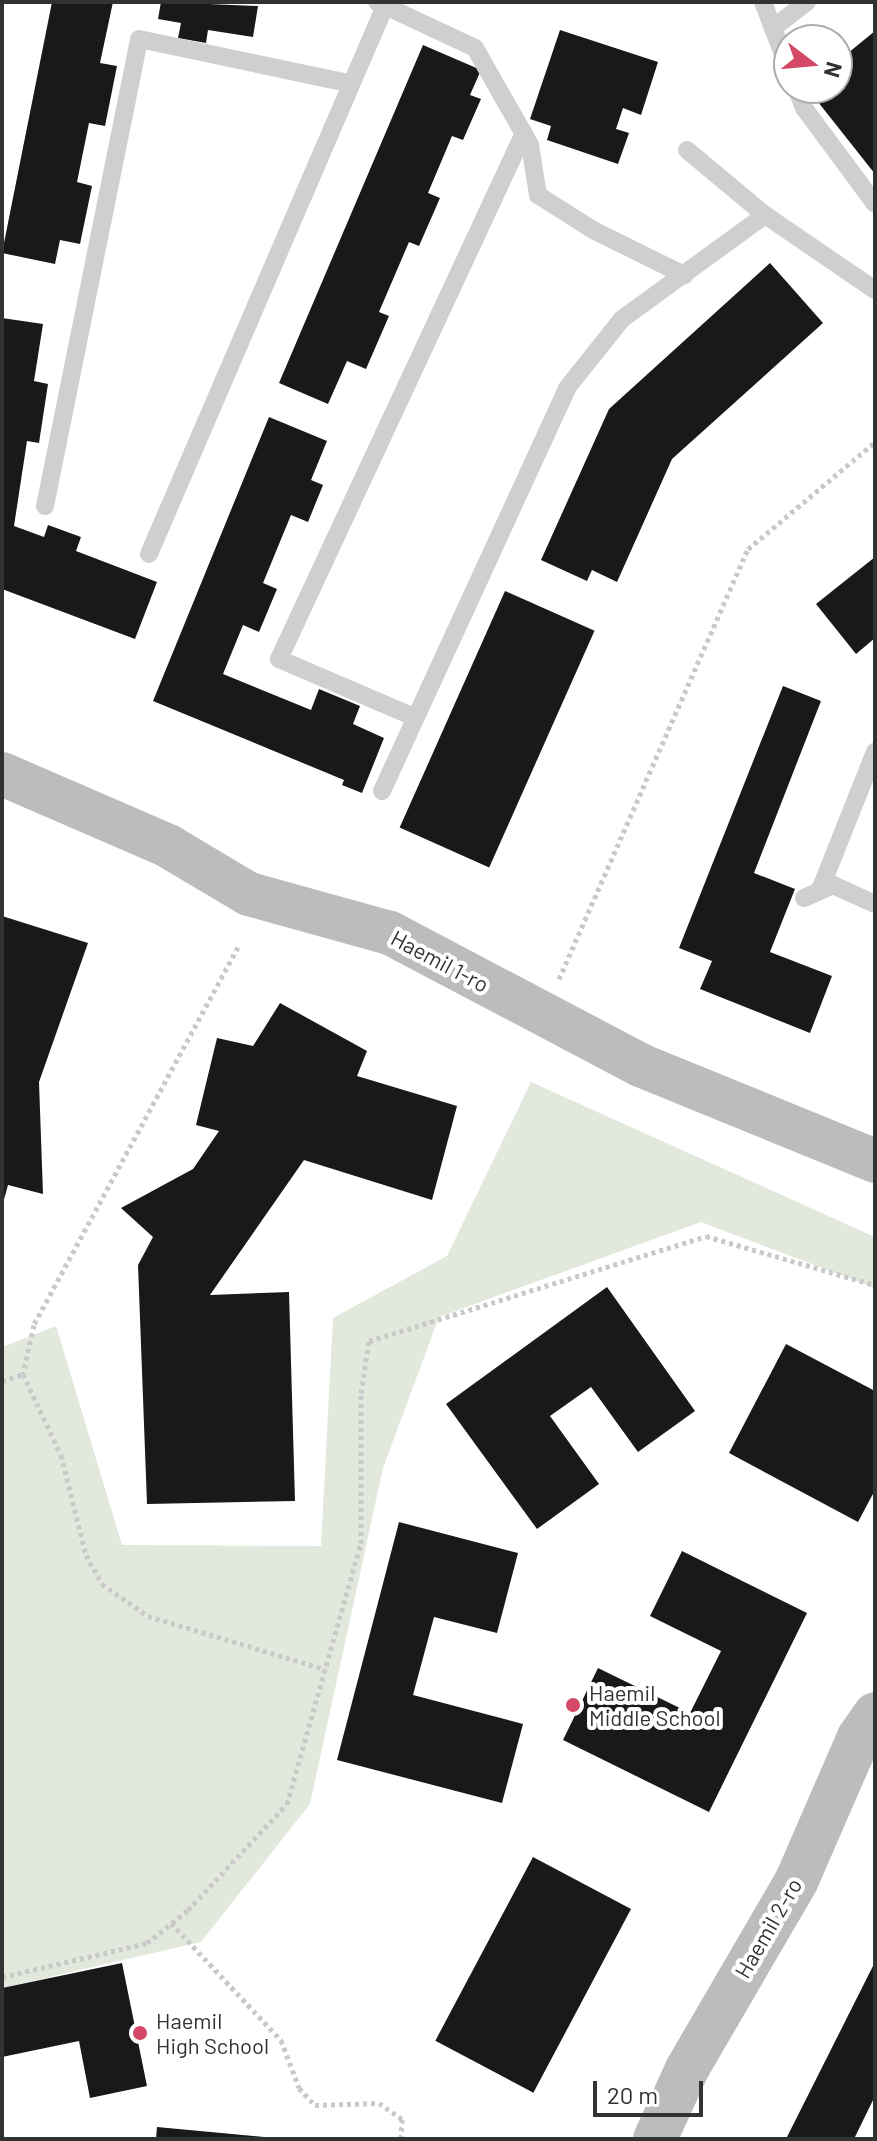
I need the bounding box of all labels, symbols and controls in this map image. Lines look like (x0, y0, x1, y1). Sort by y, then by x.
north arrow (773, 24, 853, 104)
text: N (820, 59, 849, 81)
street label: Haemil 1-ro (387, 924, 493, 998)
place label: Haemil Middle School (589, 1679, 721, 1730)
marker: Haemil Middle School (564, 1696, 582, 1714)
street label: Haemil 2-ro (729, 1873, 807, 1983)
place label: Haemil High School (156, 2007, 269, 2058)
marker: Haemil High School (131, 2024, 149, 2042)
scale bar (597, 2065, 707, 2115)
text: 20 m (607, 2080, 658, 2109)

